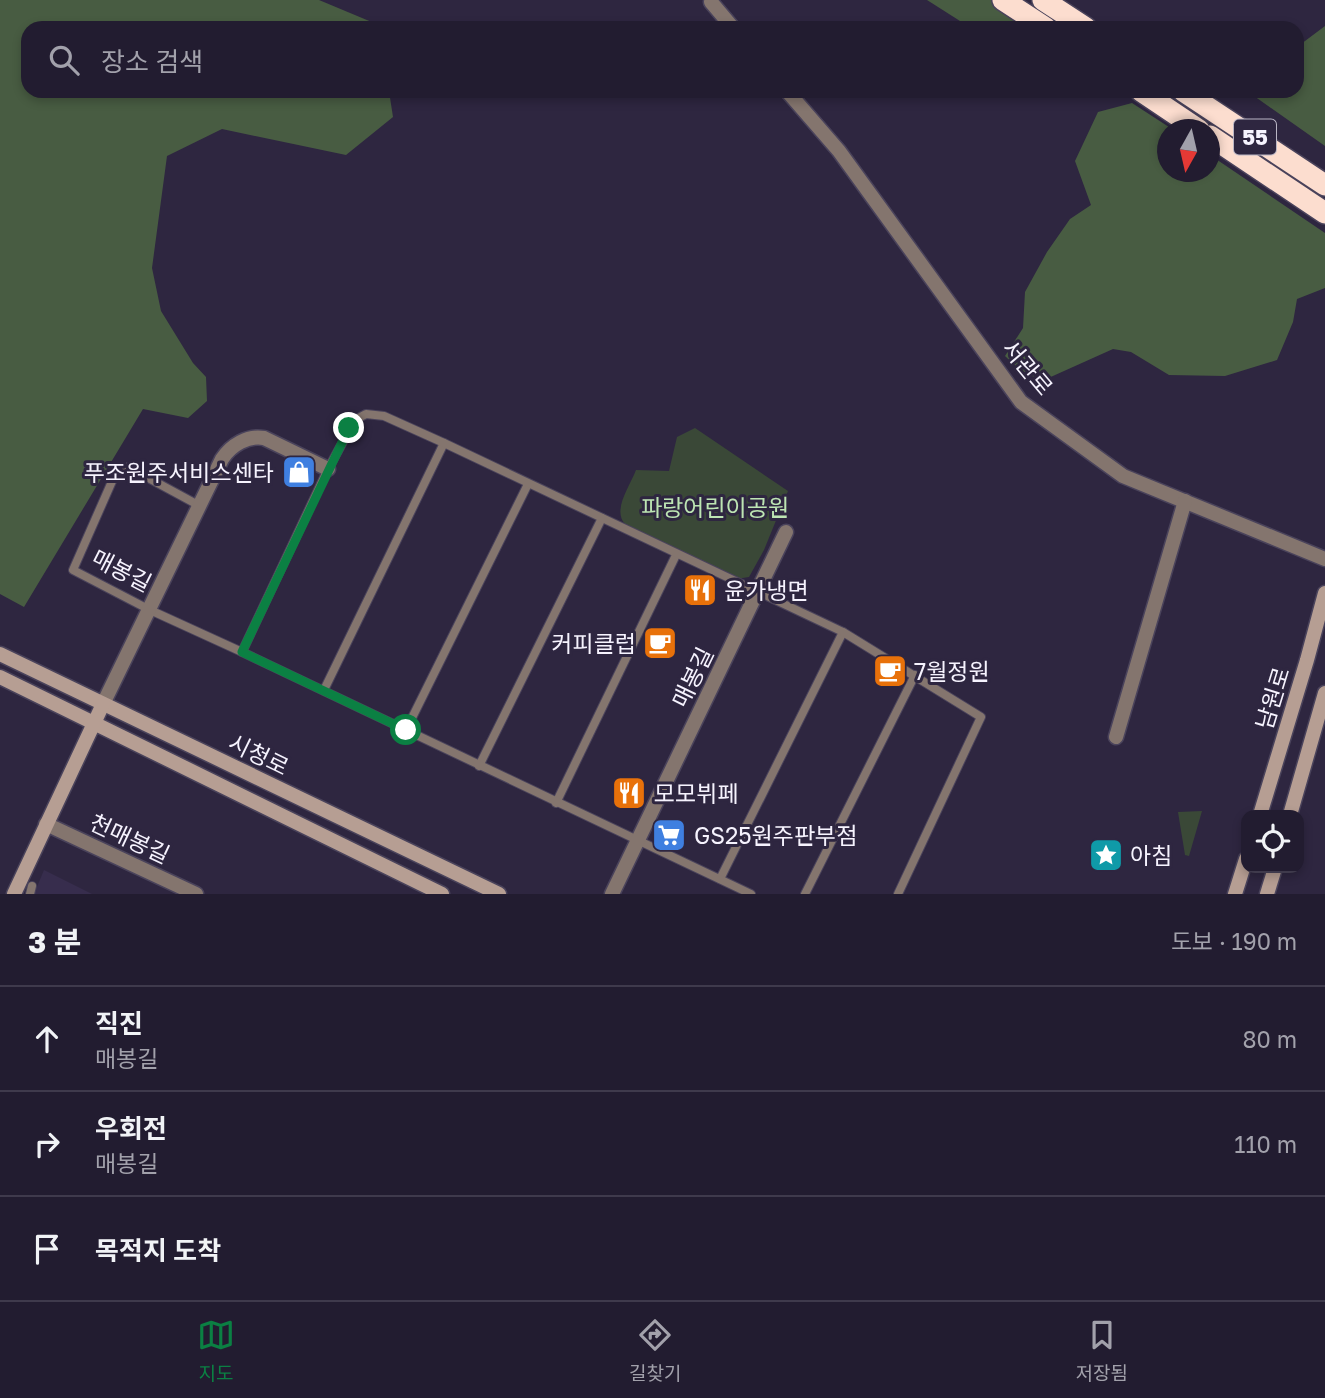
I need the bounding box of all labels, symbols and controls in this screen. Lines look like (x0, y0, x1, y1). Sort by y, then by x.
search box (21, 21, 1304, 98)
icon: search (45, 41, 83, 79)
text: 장소 검색 (101, 46, 203, 77)
north arrow (1157, 119, 1220, 182)
road number: 55 (1234, 120, 1276, 154)
street label: 서관로 (997, 334, 1059, 400)
route end (333, 412, 364, 443)
shop icon: 푸조원주서비스센타 (280, 453, 318, 491)
place label: 푸조원주서비스센타 (84, 458, 274, 486)
park label: 파랑어린이공원 (641, 493, 789, 521)
street label: 매봉길 (87, 543, 157, 597)
restaurant icon: 윤가냉면 (681, 571, 719, 609)
place label: 윤가냉면 (724, 576, 809, 604)
cafe icon: 커피클럽 (641, 624, 679, 662)
place label: 커피클럽 (551, 629, 636, 657)
street label: 매봉길 (666, 642, 718, 712)
cafe icon: 7월정원 (871, 652, 909, 690)
place label: 7월정원 (914, 657, 990, 685)
street label: 남원로 (1249, 664, 1295, 732)
route start (390, 714, 421, 745)
street label: 시청로 (224, 728, 294, 780)
restaurant icon: 모모뷔페 (610, 774, 648, 812)
place label: 모모뷔페 (654, 779, 739, 807)
street label: 천매봉길 (86, 807, 174, 869)
map controls (1241, 810, 1304, 873)
button: locate (1241, 810, 1304, 873)
supermarket icon: GS25원주판부점 (650, 816, 688, 854)
place label: GS25원주판부점 (694, 821, 857, 849)
place icon: 아침 (1087, 836, 1125, 874)
place label: 아침 (1130, 841, 1172, 869)
text: 3 분 (28, 924, 81, 960)
text: 도보 · 190 m (1171, 927, 1297, 955)
text: 직진 (95, 1008, 143, 1039)
icon: ahead (28, 1020, 66, 1058)
text: 80 m (1243, 1025, 1297, 1053)
text: 매봉길 (95, 1044, 158, 1072)
text: 우회전 (95, 1113, 167, 1144)
icon: right (28, 1125, 66, 1163)
text: 110 m (1234, 1130, 1297, 1158)
text: 매봉길 (95, 1149, 158, 1177)
icon: arrive (28, 1230, 66, 1268)
text: 목적지 도착 (95, 1235, 221, 1266)
tab: 지도 (197, 1316, 235, 1385)
tab: 길찾기 (629, 1316, 682, 1385)
tab: 저장됨 (1076, 1316, 1128, 1385)

